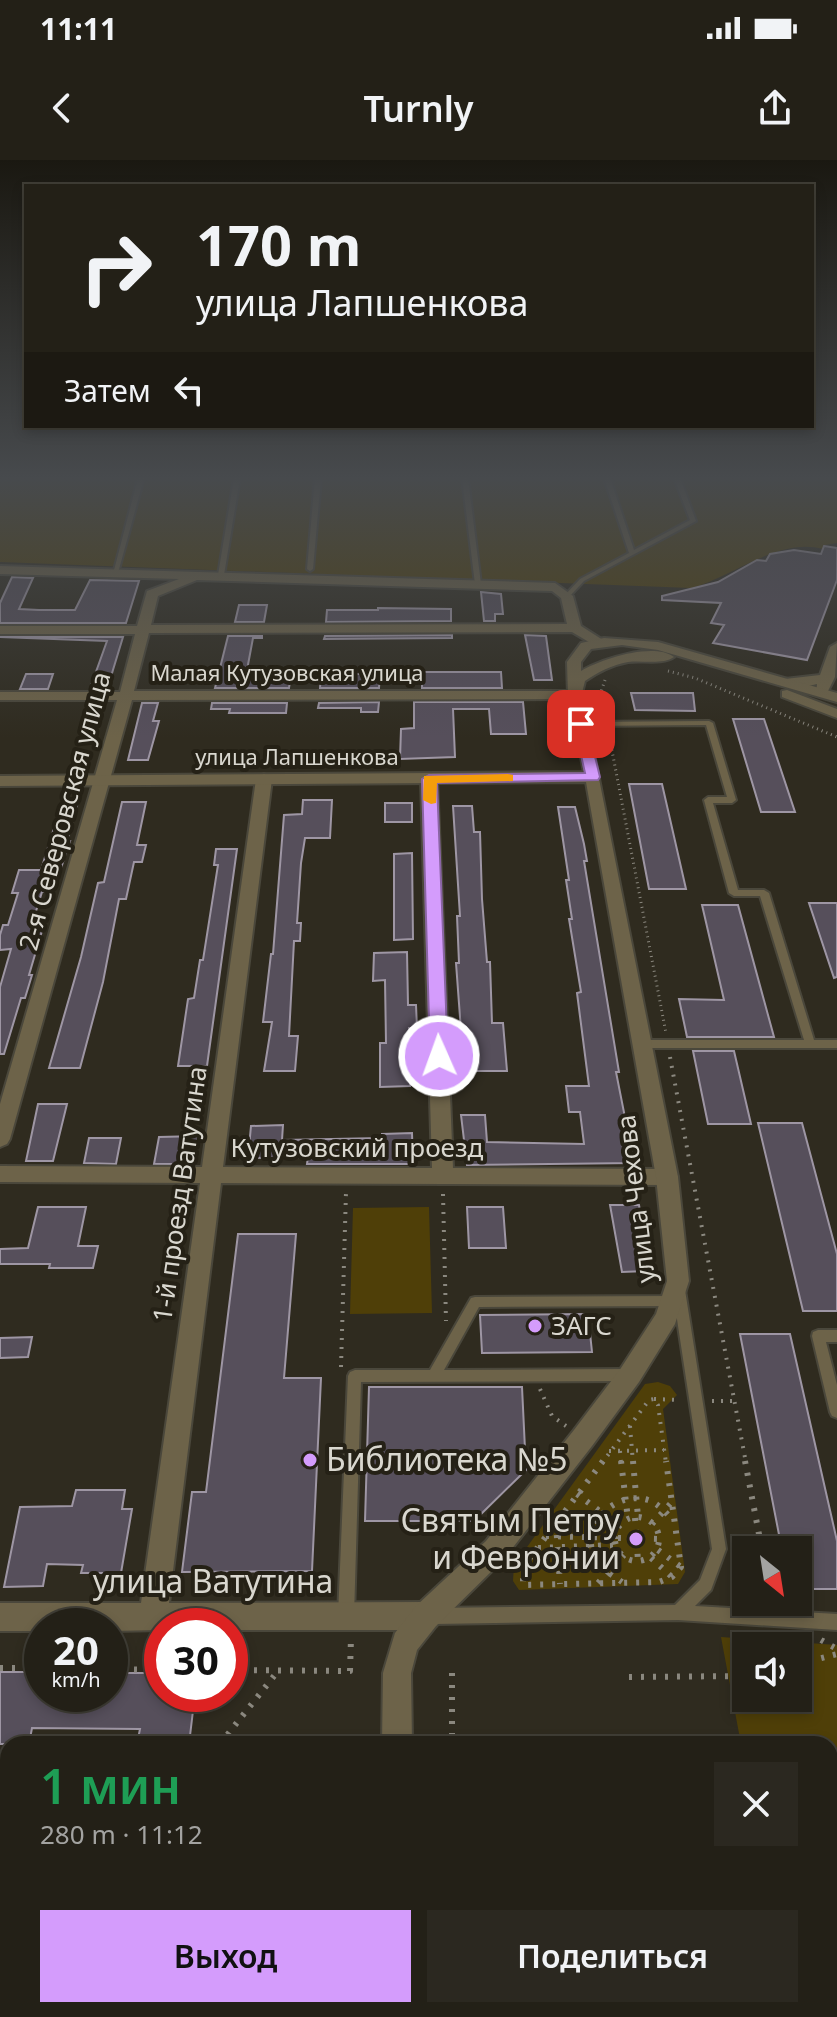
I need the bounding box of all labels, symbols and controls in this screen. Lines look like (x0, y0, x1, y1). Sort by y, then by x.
text: 11:11 (40, 8, 117, 49)
text: Turnly (363, 84, 474, 133)
icon: back (40, 86, 84, 130)
icon: share (753, 86, 797, 130)
text: 170 m (196, 206, 361, 282)
icon: right (64, 216, 168, 320)
text: улица Лапшенкова (196, 278, 529, 327)
icon: left (167, 368, 211, 412)
text: Затем (64, 370, 151, 411)
street label: Малая Кутузовская улица (150, 657, 424, 687)
street label: 2-я Северовская улица (10, 668, 119, 954)
pin (547, 690, 615, 758)
icon: arrive (559, 702, 603, 746)
street label: улица Лапшенкова (195, 741, 399, 771)
position arrow (397, 1014, 481, 1098)
street label: 1-й проезд Ватутина (143, 1064, 215, 1324)
street label: улица Чехова (607, 1113, 663, 1285)
street label: Кутузовский проезд (231, 1129, 484, 1165)
place label: ЗАГС (551, 1307, 612, 1343)
marker: ЗАГС (526, 1317, 544, 1335)
place label: Библиотека №5 (326, 1437, 568, 1480)
marker: Библиотека №5 (301, 1451, 319, 1469)
place label: Святым Петру и Февронии (401, 1498, 621, 1578)
marker: Святым Петру и Февронии (627, 1530, 645, 1548)
north arrow (732, 1536, 812, 1616)
map controls (732, 1536, 812, 1712)
street label: улица Ватутина (93, 1559, 333, 1602)
speed limit sign: 30 (144, 1608, 248, 1712)
text: 20 (53, 1622, 99, 1677)
button: sound (732, 1632, 812, 1712)
text: km/h (51, 1666, 101, 1693)
text: 1 мин (40, 1753, 181, 1818)
button: close (714, 1762, 798, 1846)
text: 280 m · 11:12 (40, 1816, 203, 1852)
button: Выход (40, 1910, 411, 2002)
button: Поделиться (427, 1910, 798, 2002)

